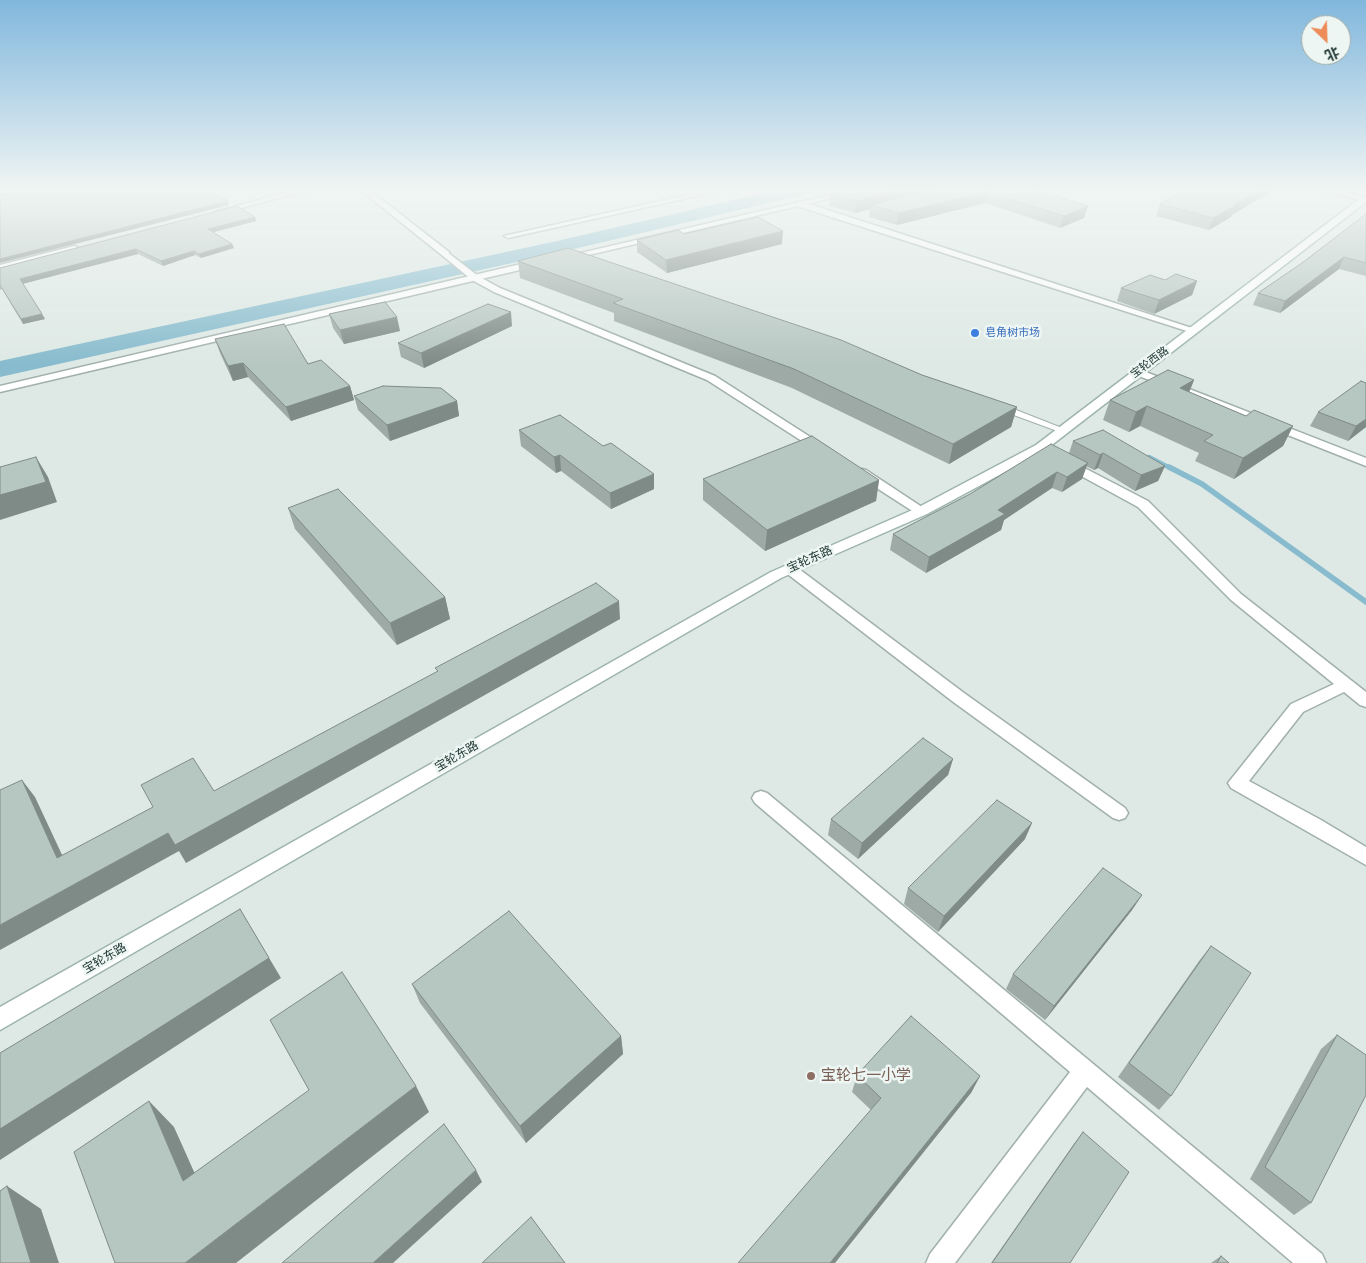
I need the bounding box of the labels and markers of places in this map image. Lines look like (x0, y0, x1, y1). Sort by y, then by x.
place label: 皂角树市场 (985, 326, 1040, 340)
marker: 皂角树市场 (969, 327, 981, 339)
place label: 宝轮七一小学 (821, 1067, 911, 1085)
marker: 宝轮七一小学 (805, 1070, 817, 1082)

